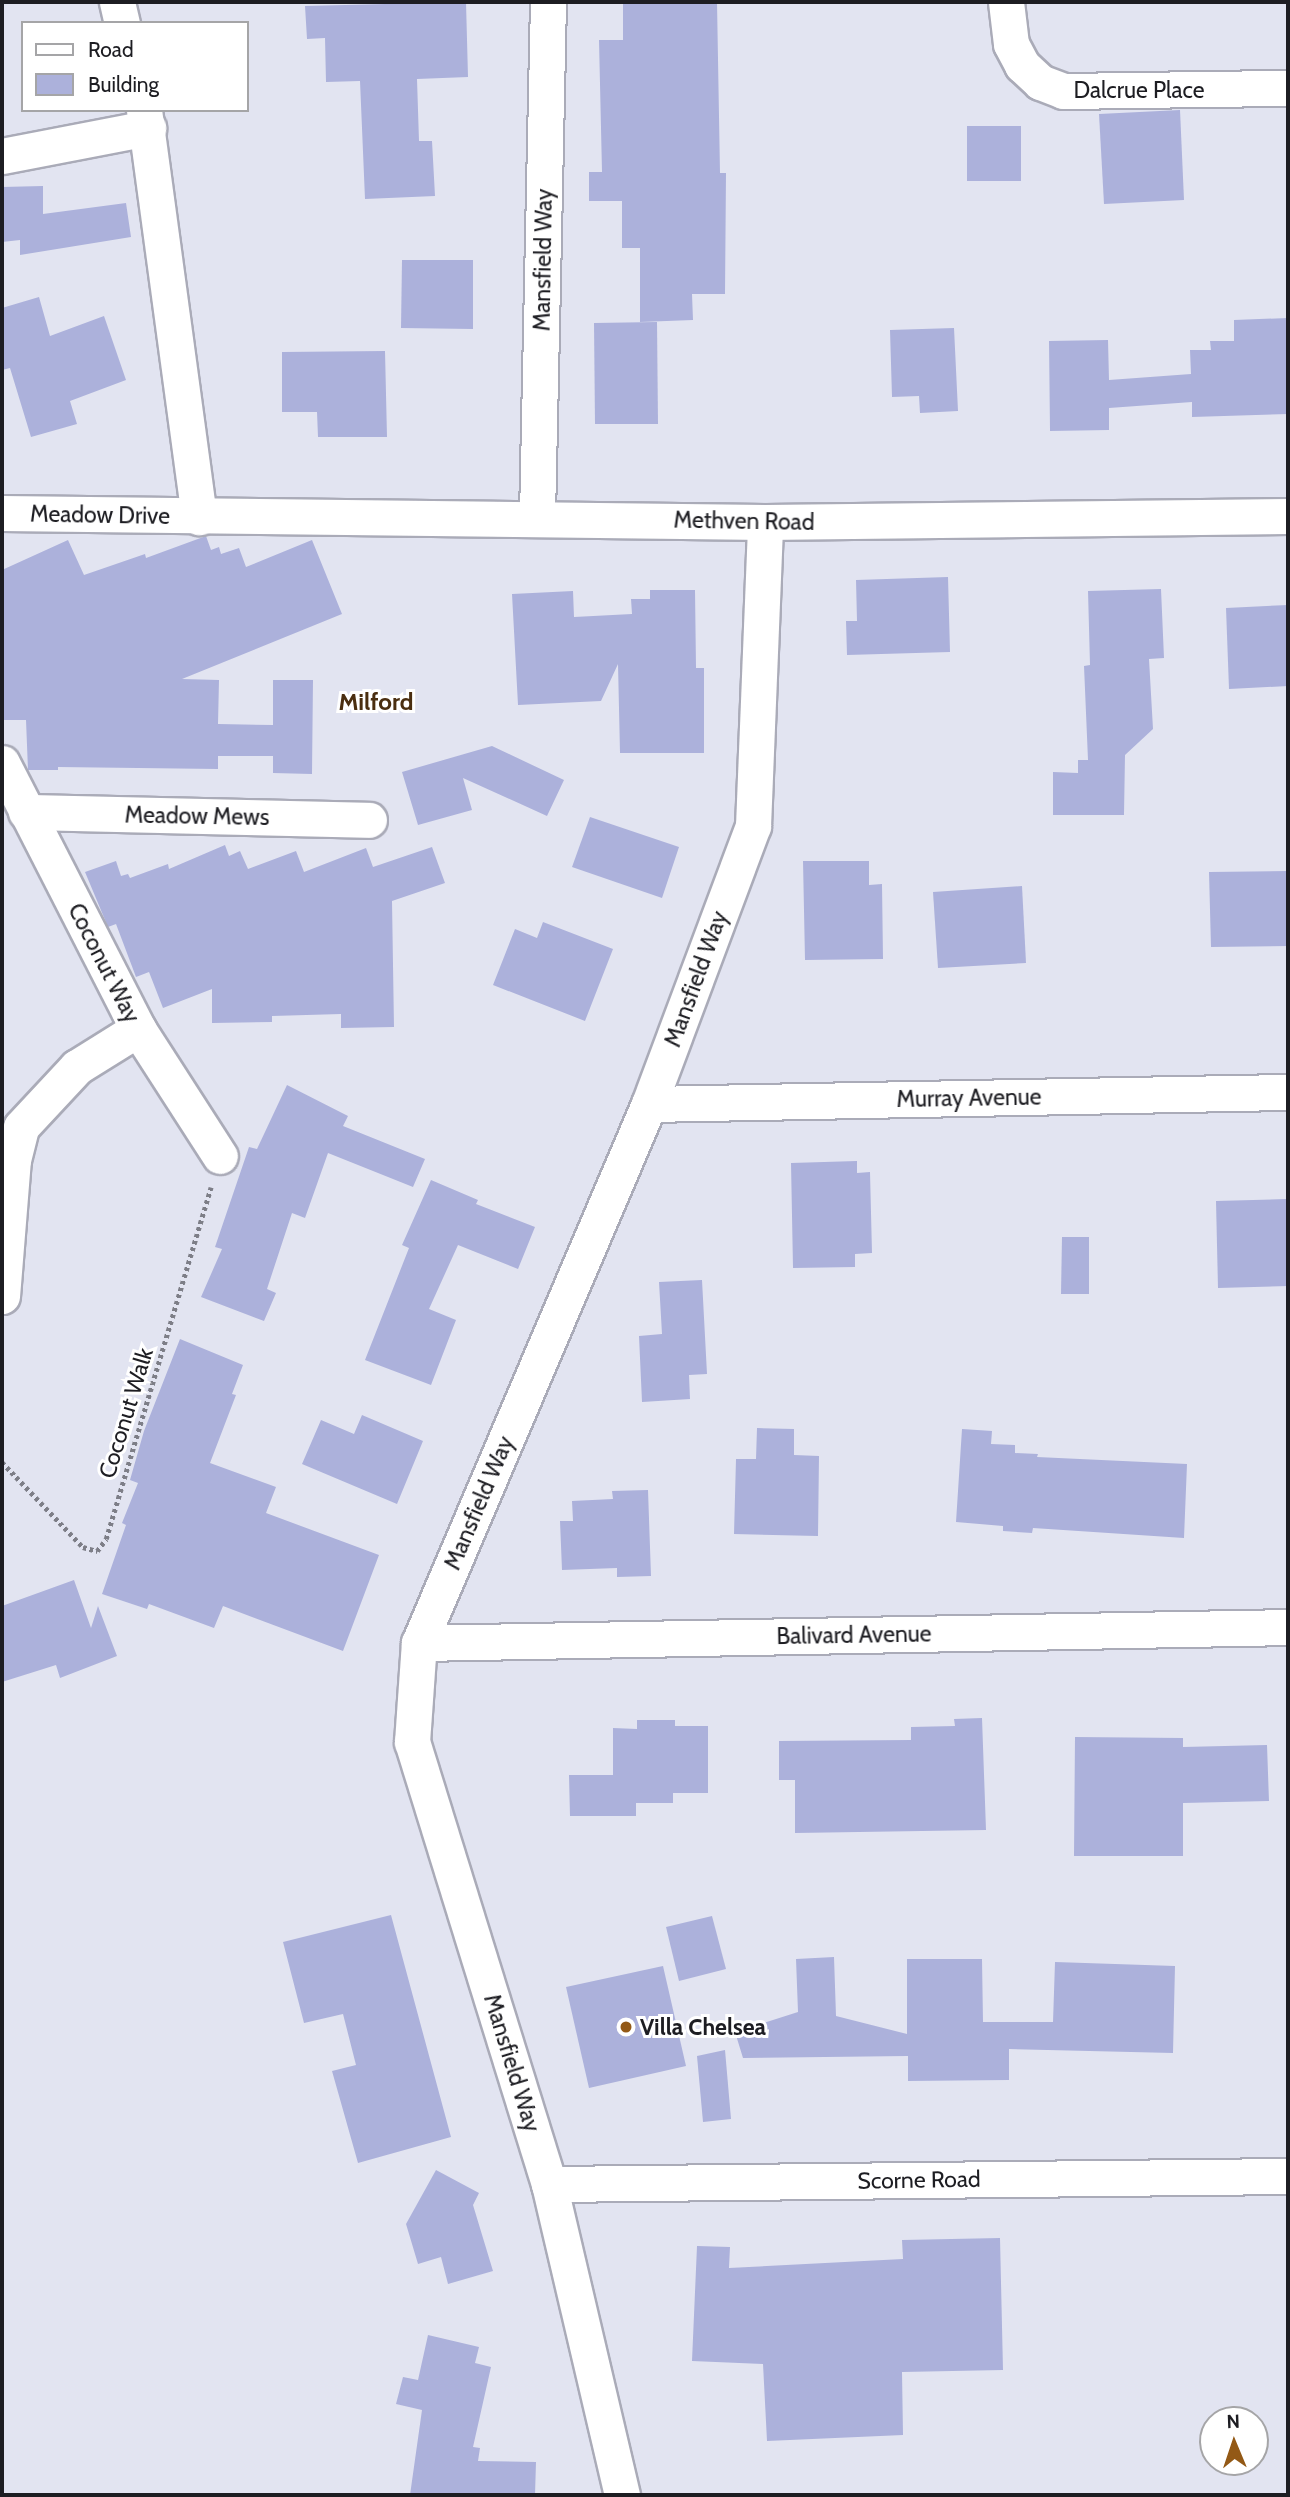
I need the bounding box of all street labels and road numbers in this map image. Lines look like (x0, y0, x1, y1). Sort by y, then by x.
street label: Dalcrue Place (1073, 76, 1205, 104)
street label: Mansfield Way (528, 189, 558, 331)
street label: Meadow Drive (30, 500, 170, 530)
street label: Methven Road (673, 506, 815, 536)
street label: Meadow Mews (124, 801, 270, 831)
street label: Coconut Way (62, 899, 146, 1027)
street label: Mansfield Way (659, 907, 733, 1051)
street label: Murray Avenue (896, 1083, 1042, 1113)
street label: Coconut Walk (93, 1344, 159, 1482)
street label: Mansfield Way (438, 1432, 520, 1574)
street label: Balivard Avenue (776, 1620, 932, 1650)
street label: Mansfield Way (478, 1991, 546, 2135)
street label: Scorne Road (857, 2165, 981, 2195)

